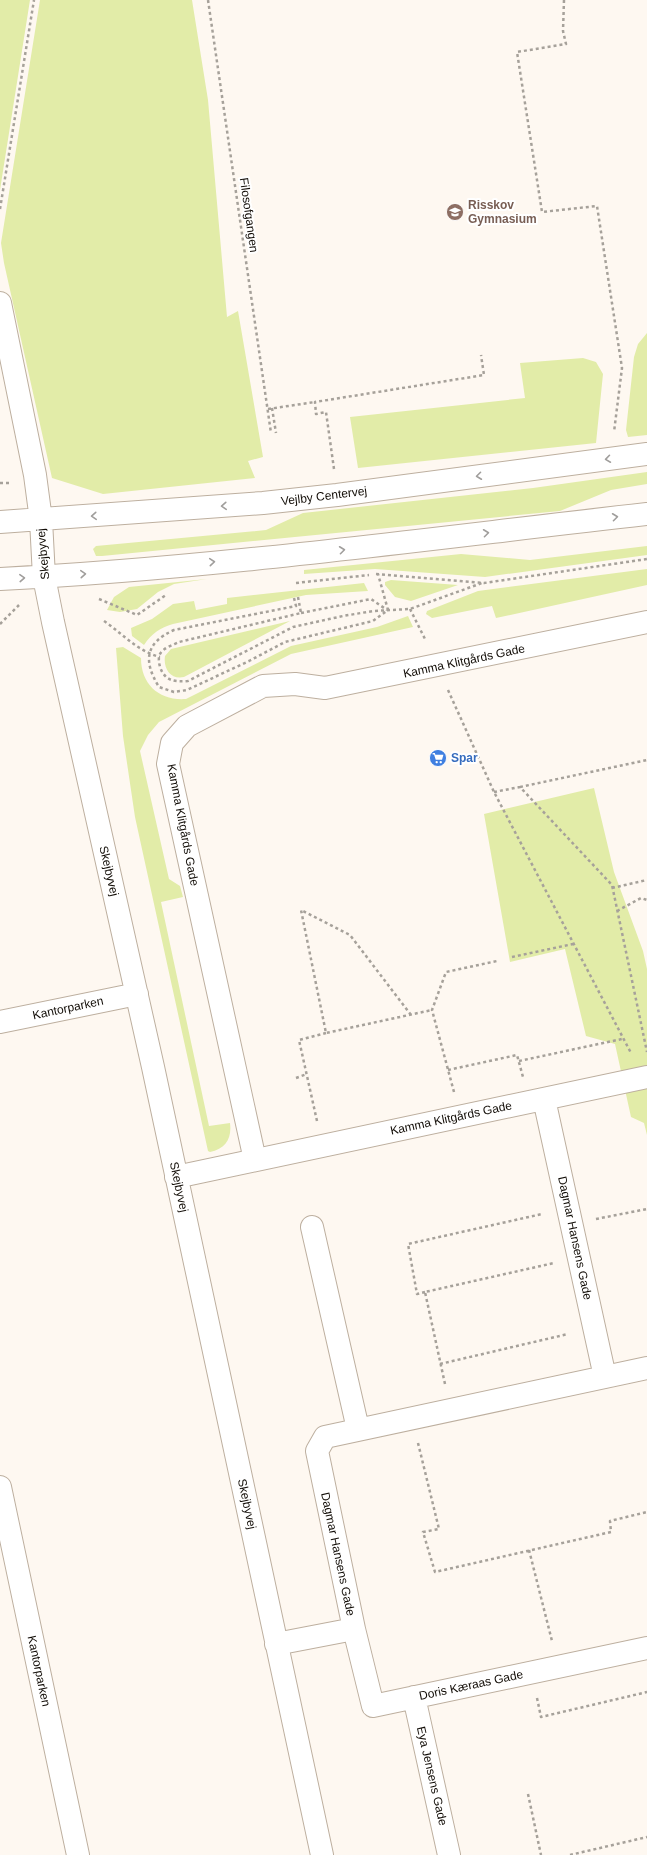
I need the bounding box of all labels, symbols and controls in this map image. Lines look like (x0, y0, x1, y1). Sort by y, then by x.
street label: Filosofgangen (237, 177, 261, 253)
place label: Risskov Gymnasium (468, 198, 537, 226)
school or university icon: Risskov Gymnasium (445, 202, 465, 222)
one-way arrow (605, 454, 611, 463)
one-way arrow (476, 471, 483, 480)
street label: Vejlby Centervej (280, 484, 368, 508)
one-way arrow (221, 501, 227, 510)
one-way arrow (91, 512, 97, 520)
one-way arrow (612, 513, 618, 522)
street label: Skejbyvej (34, 528, 52, 580)
one-way arrow (483, 528, 489, 537)
one-way arrow (339, 546, 345, 555)
one-way arrow (209, 558, 215, 567)
one-way arrow (80, 569, 86, 578)
one-way arrow (19, 573, 25, 582)
street label: Kamma Klitgårds Gade (402, 641, 526, 681)
supermarket icon: Spar (428, 748, 448, 768)
place label: Spar (451, 751, 478, 765)
street label: Kamma Klitgårds Gade (164, 763, 202, 888)
street label: Skejbyvej (96, 844, 122, 898)
street label: Kantorparken (31, 994, 105, 1022)
street label: Kamma Klitgårds Gade (389, 1098, 513, 1138)
street label: Skejbyvej (167, 1160, 191, 1214)
street label: Dagmar Hansens Gade (555, 1175, 595, 1301)
street label: Skejbyvej (235, 1477, 259, 1531)
street label: Dagmar Hansens Gade (318, 1491, 358, 1617)
street label: Kantorparken (25, 1634, 53, 1708)
street label: Doris Kæraas Gade (418, 1667, 525, 1703)
street label: Eya Jensens Gade (414, 1725, 450, 1827)

